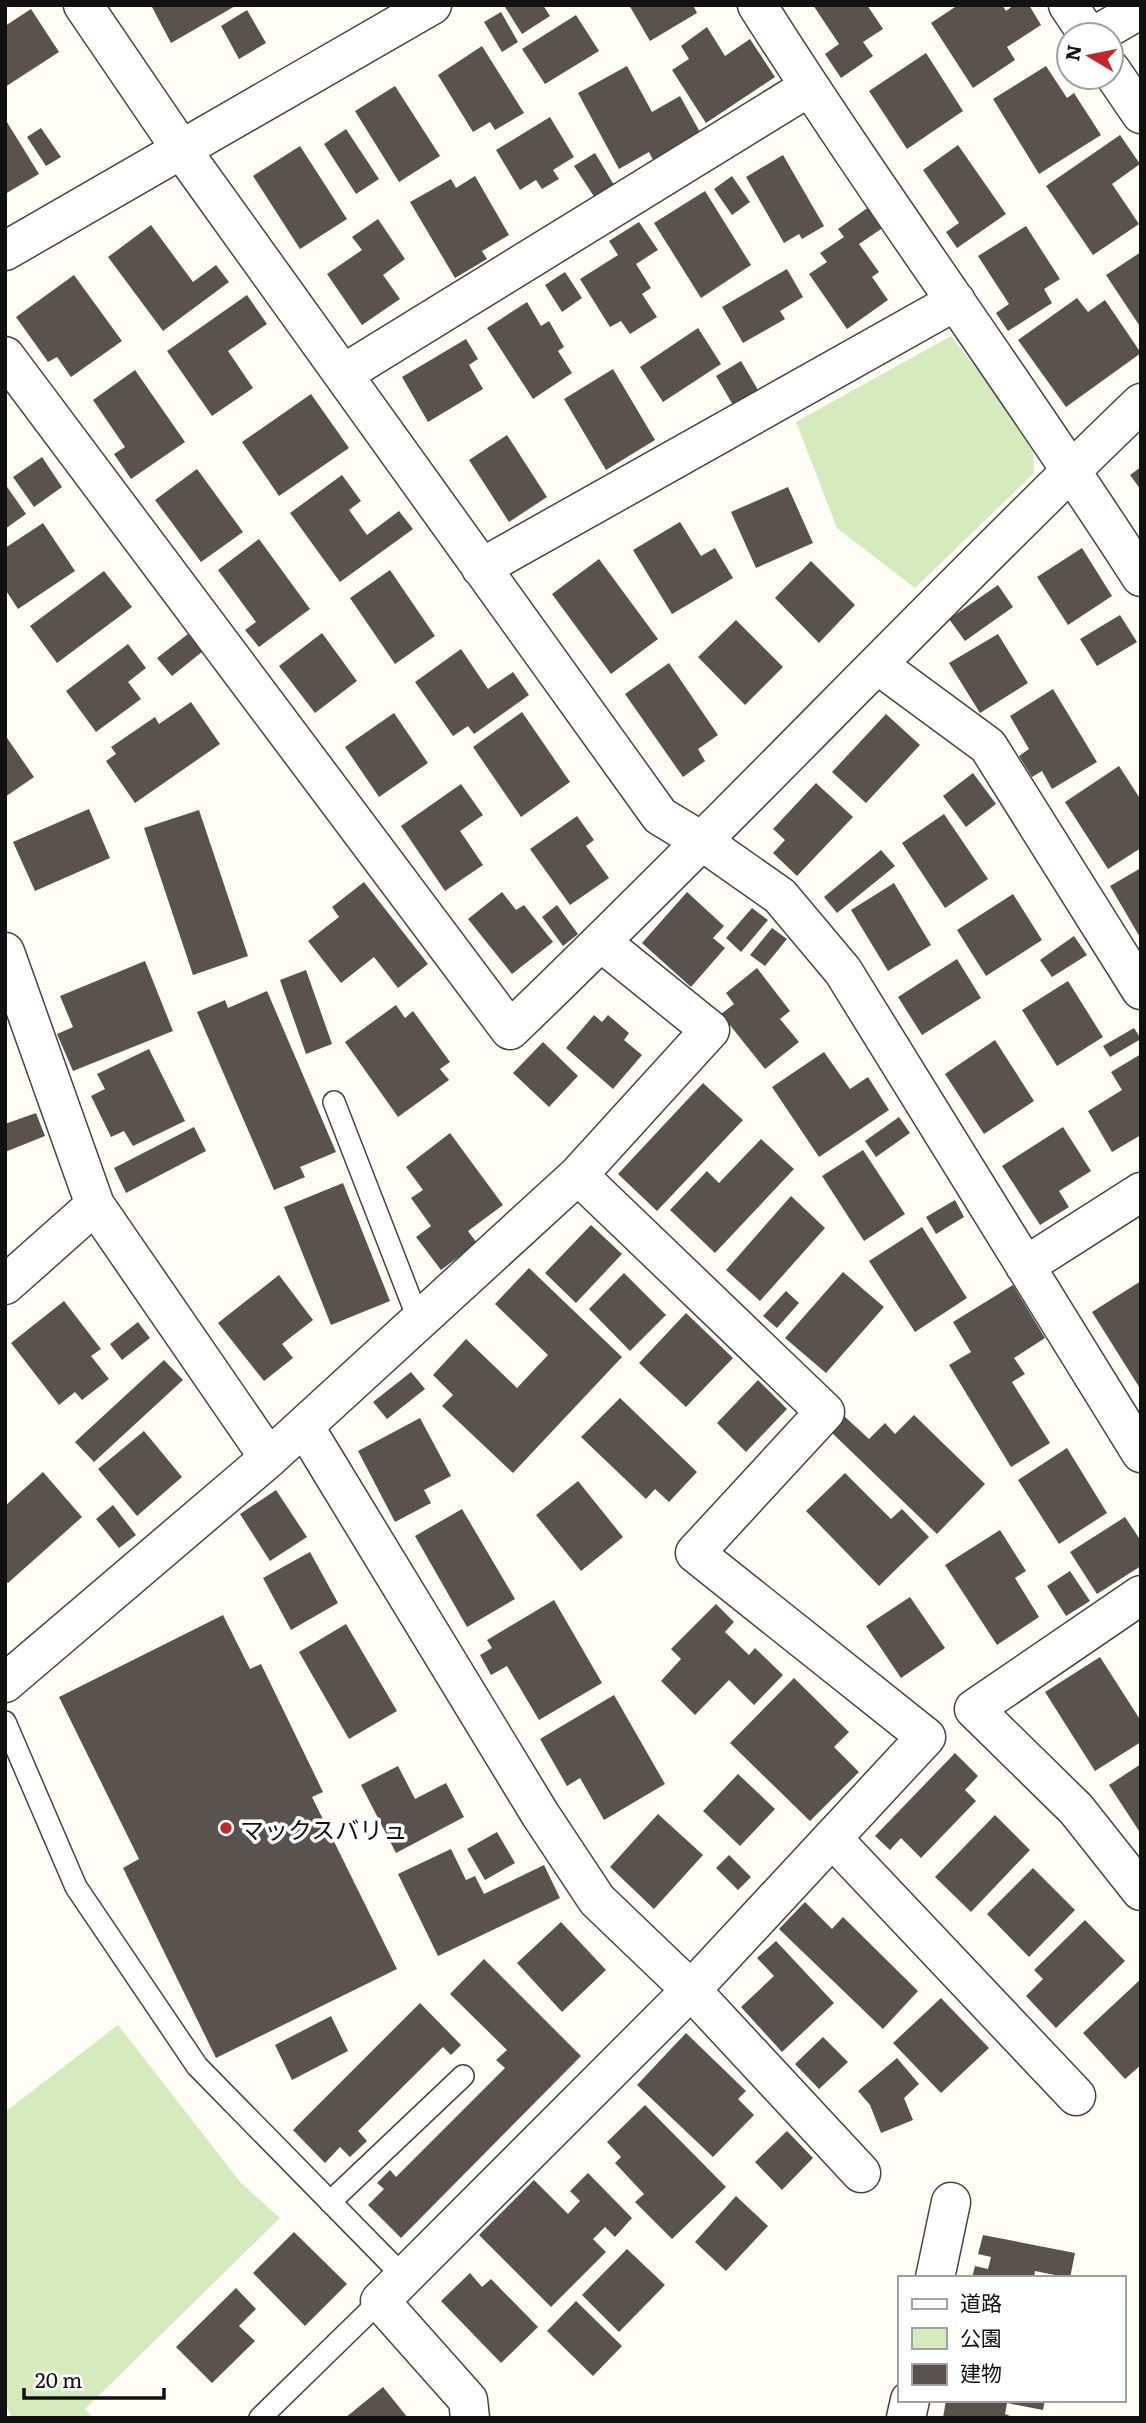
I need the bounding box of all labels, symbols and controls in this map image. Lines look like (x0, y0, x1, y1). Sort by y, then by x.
north arrow (1055, 21, 1125, 91)
text: N (1057, 43, 1087, 63)
place label: マックスバリュ (240, 1811, 407, 1846)
marker: マックスバリュ (218, 1820, 234, 1836)
legend (898, 2276, 1125, 2402)
text: 道路 (960, 2286, 1002, 2317)
text: 公園 (960, 2321, 1002, 2352)
scale bar (24, 2356, 164, 2400)
text: 建物 (960, 2356, 1002, 2387)
text: 20 m (35, 2363, 82, 2394)

